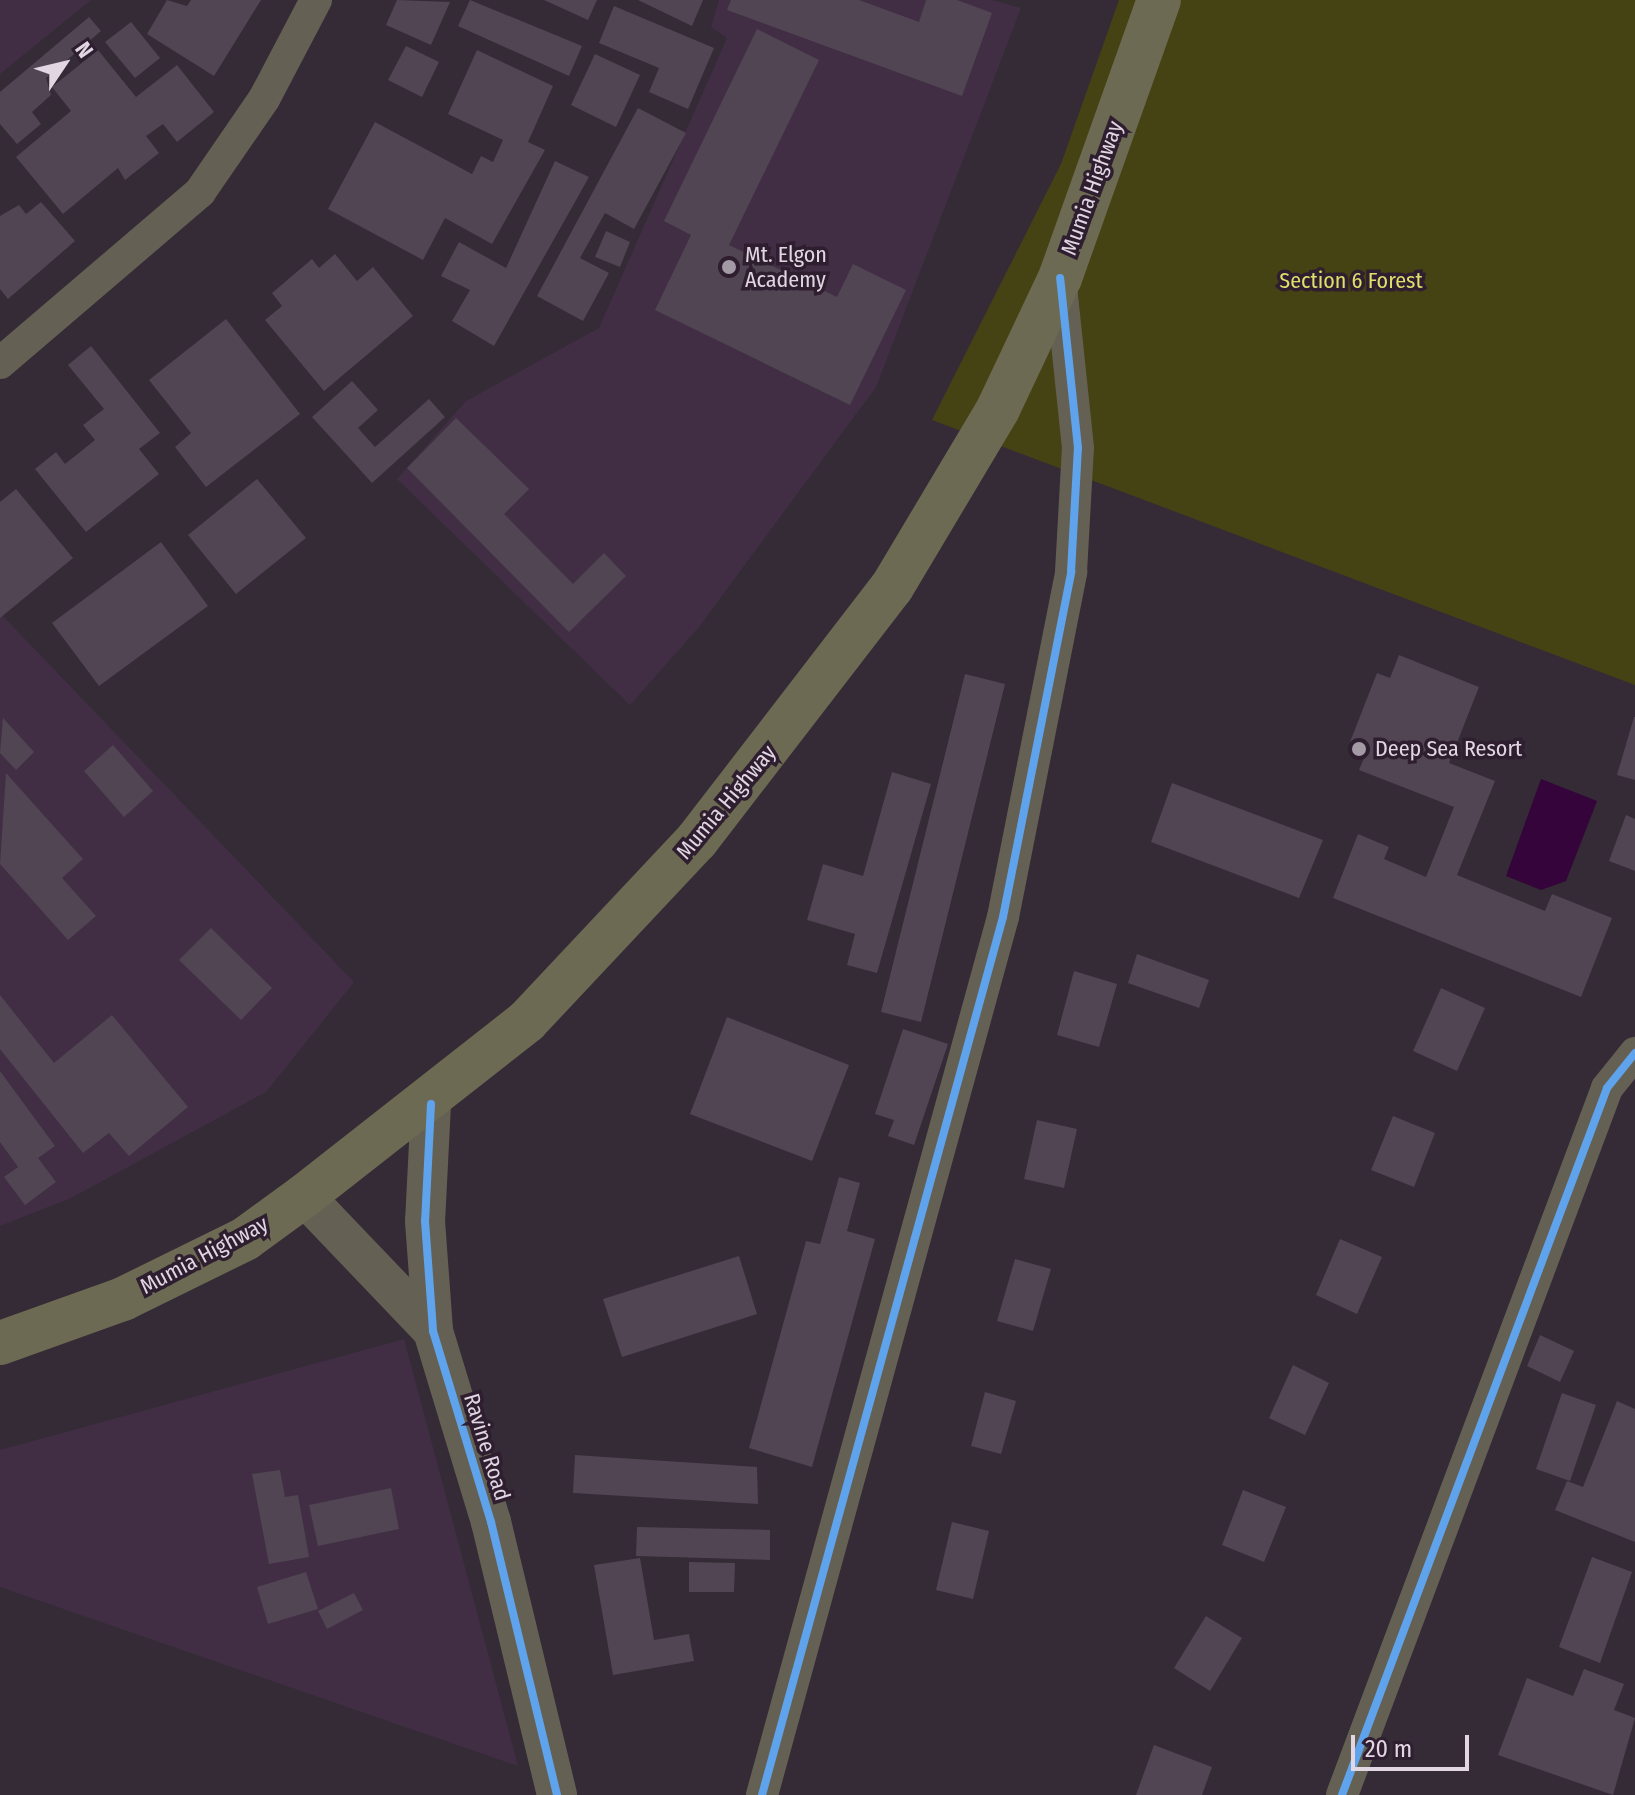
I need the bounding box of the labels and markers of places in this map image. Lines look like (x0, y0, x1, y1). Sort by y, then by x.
place label: Mt. Elgon Academy (745, 241, 827, 292)
marker: Mt. Elgon Academy (720, 258, 738, 276)
place label: Deep Sea Resort (1375, 736, 1522, 762)
marker: Deep Sea Resort (1350, 740, 1368, 758)

